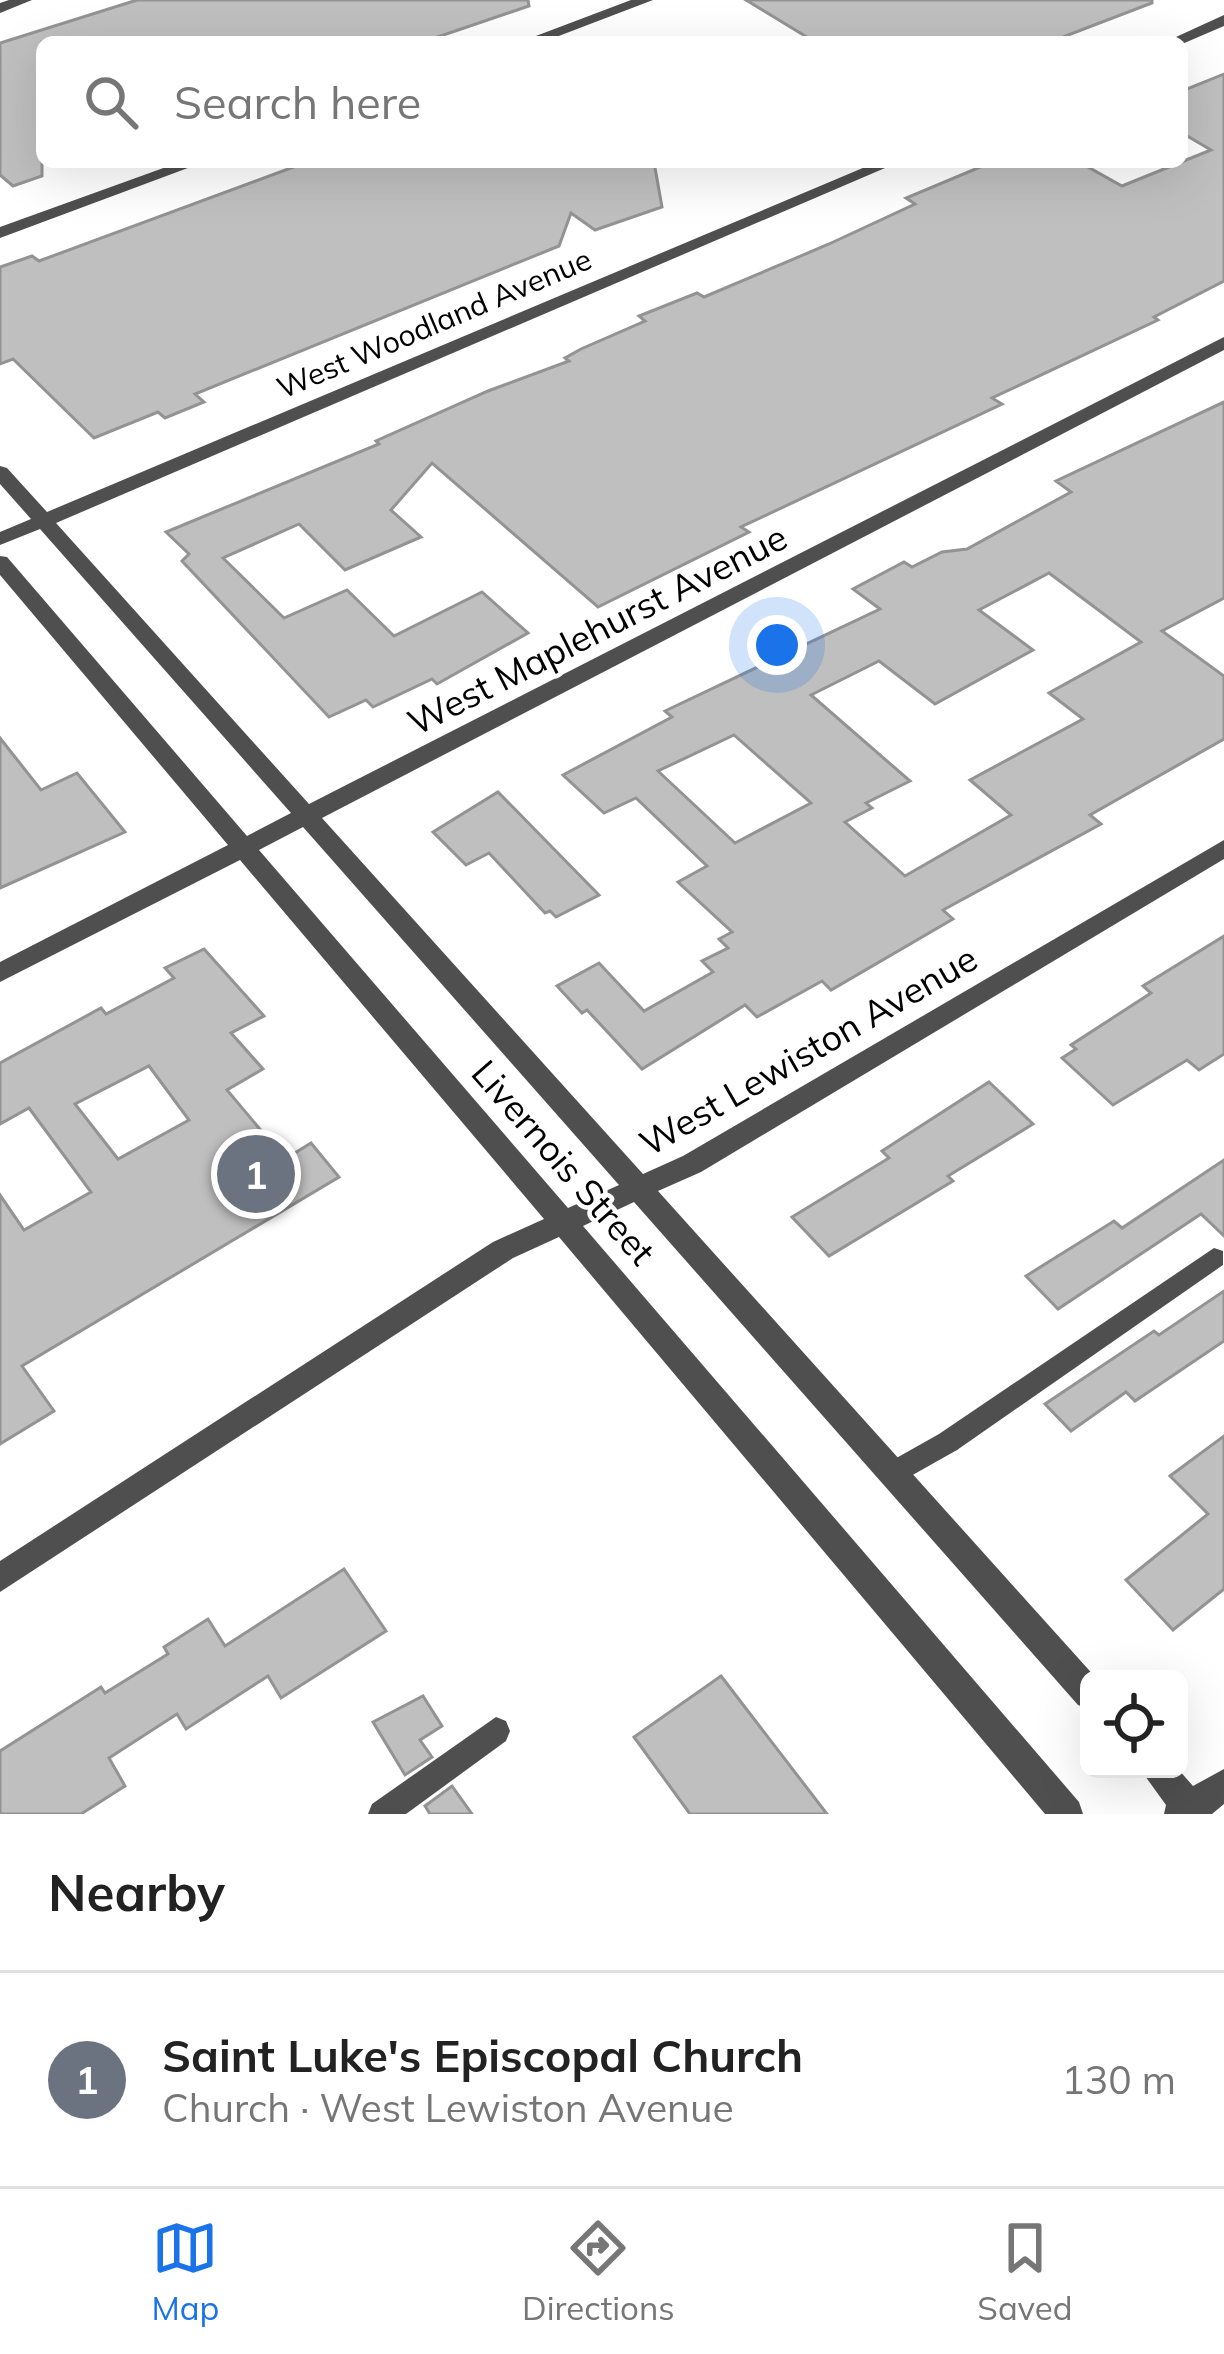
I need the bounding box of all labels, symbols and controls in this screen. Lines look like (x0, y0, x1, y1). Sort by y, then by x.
search box (36, 36, 1188, 168)
icon: search (78, 69, 144, 135)
text: Search here (174, 74, 421, 130)
street label: West Woodland Avenue (271, 239, 597, 407)
street label: West Maplehurst Avenue (400, 514, 794, 744)
your location (747, 615, 807, 675)
street label: West Lewiston Avenue (631, 935, 985, 1165)
street label: Livernois Street (463, 1050, 665, 1274)
pin: 1 (217, 1129, 295, 1219)
map controls (1080, 1670, 1188, 1778)
button: locate (1080, 1670, 1188, 1778)
text: Nearby (48, 1860, 225, 1924)
text: Saint Luke's Episcopal Church (162, 2027, 803, 2083)
text: 1 (75, 2055, 99, 2104)
text: 130 m (1061, 2055, 1176, 2104)
text: Church · West Lewiston Avenue (162, 2083, 734, 2132)
tab: Map (151, 2215, 219, 2328)
tab: Directions (522, 2215, 675, 2328)
tab: Saved (977, 2215, 1073, 2328)

